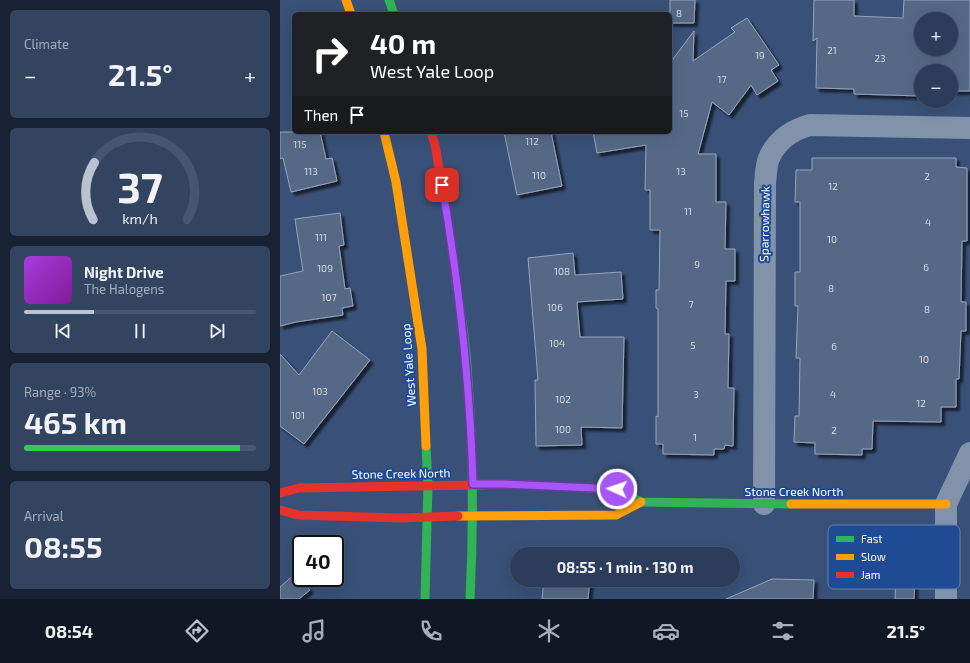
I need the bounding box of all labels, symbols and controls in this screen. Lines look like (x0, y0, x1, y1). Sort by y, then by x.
house number: 8 (676, 7, 682, 19)
map controls (914, 12, 958, 108)
button: + (914, 12, 958, 56)
text: 40 m (370, 26, 436, 60)
icon: right (304, 28, 356, 80)
text: Climate (24, 36, 69, 52)
house number: 21 (827, 44, 837, 56)
house number: 19 (755, 49, 765, 61)
house number: 23 (874, 52, 886, 64)
text: 21.5° (108, 56, 173, 92)
text: West Yale Loop (370, 60, 494, 82)
text: − (24, 62, 37, 88)
text: + (244, 62, 256, 88)
button: − (914, 64, 958, 108)
house number: 17 (717, 73, 727, 85)
icon: arrive (346, 104, 368, 126)
text: Then (304, 106, 338, 124)
house number: 15 (679, 107, 689, 119)
house number: 112 (525, 135, 539, 147)
house number: 115 (293, 138, 307, 150)
text: 37 (117, 160, 163, 210)
house number: 113 (304, 165, 318, 177)
house number: 13 (676, 165, 686, 177)
pin (425, 168, 459, 202)
house number: 110 (532, 169, 546, 181)
house number: 2 (924, 170, 930, 182)
icon: arrive (431, 174, 453, 196)
house number: 12 (828, 180, 838, 192)
street label: Sparrowhawk (756, 186, 772, 262)
house number: 11 (684, 205, 692, 217)
text: km/h (122, 209, 158, 226)
house number: 4 (925, 216, 931, 228)
house number: 111 (315, 231, 327, 243)
house number: 10 (827, 233, 837, 245)
house number: 9 (694, 258, 700, 270)
house number: 6 (923, 261, 929, 273)
house number: 109 (317, 262, 333, 274)
text: Night Drive (84, 263, 164, 281)
house number: 108 (554, 265, 570, 277)
text: The Halogens (84, 281, 164, 297)
house number: 8 (828, 282, 834, 294)
house number: 107 (321, 291, 337, 303)
house number: 7 (688, 298, 694, 310)
house number: 106 (547, 301, 563, 313)
house number: 8 (924, 303, 930, 315)
icon: previous (52, 320, 74, 342)
icon: pause (129, 320, 151, 342)
icon: next (206, 320, 228, 342)
street label: West Yale Loop (398, 323, 418, 407)
house number: 104 (549, 337, 565, 349)
house number: 5 (690, 339, 696, 351)
house number: 6 (831, 340, 837, 352)
house number: 10 (919, 353, 929, 365)
text: Range · 93% (24, 384, 96, 400)
house number: 103 (312, 385, 328, 397)
house number: 3 (693, 388, 699, 400)
house number: 4 (830, 388, 836, 400)
house number: 102 (555, 393, 571, 405)
house number: 12 (916, 397, 926, 409)
text: 465 km (24, 404, 127, 440)
house number: 101 (291, 409, 305, 421)
house number: 100 (555, 423, 571, 435)
house number: 2 (831, 424, 837, 436)
house number: 1 (693, 431, 697, 443)
street label: Stone Creek North (351, 465, 451, 481)
position arrow (596, 468, 638, 510)
street label: Stone Creek North (745, 484, 843, 498)
text: Arrival (24, 508, 64, 524)
legend (828, 525, 960, 589)
text: 08:55 (24, 528, 102, 564)
text: Fast (861, 532, 883, 545)
speed limit sign: 40 (292, 535, 344, 587)
text: Slow (861, 550, 886, 563)
text: 08:55 · 1 min · 130 m (557, 558, 693, 576)
text: Jam (861, 568, 880, 581)
icon: directions (183, 617, 211, 645)
icon: music (300, 617, 328, 645)
icon: phone (417, 617, 445, 645)
icon: climate (535, 617, 563, 645)
icon: car (652, 617, 680, 645)
icon: filters (769, 617, 797, 645)
text: 08:54 (45, 620, 93, 642)
text: 21.5° (887, 620, 925, 642)

